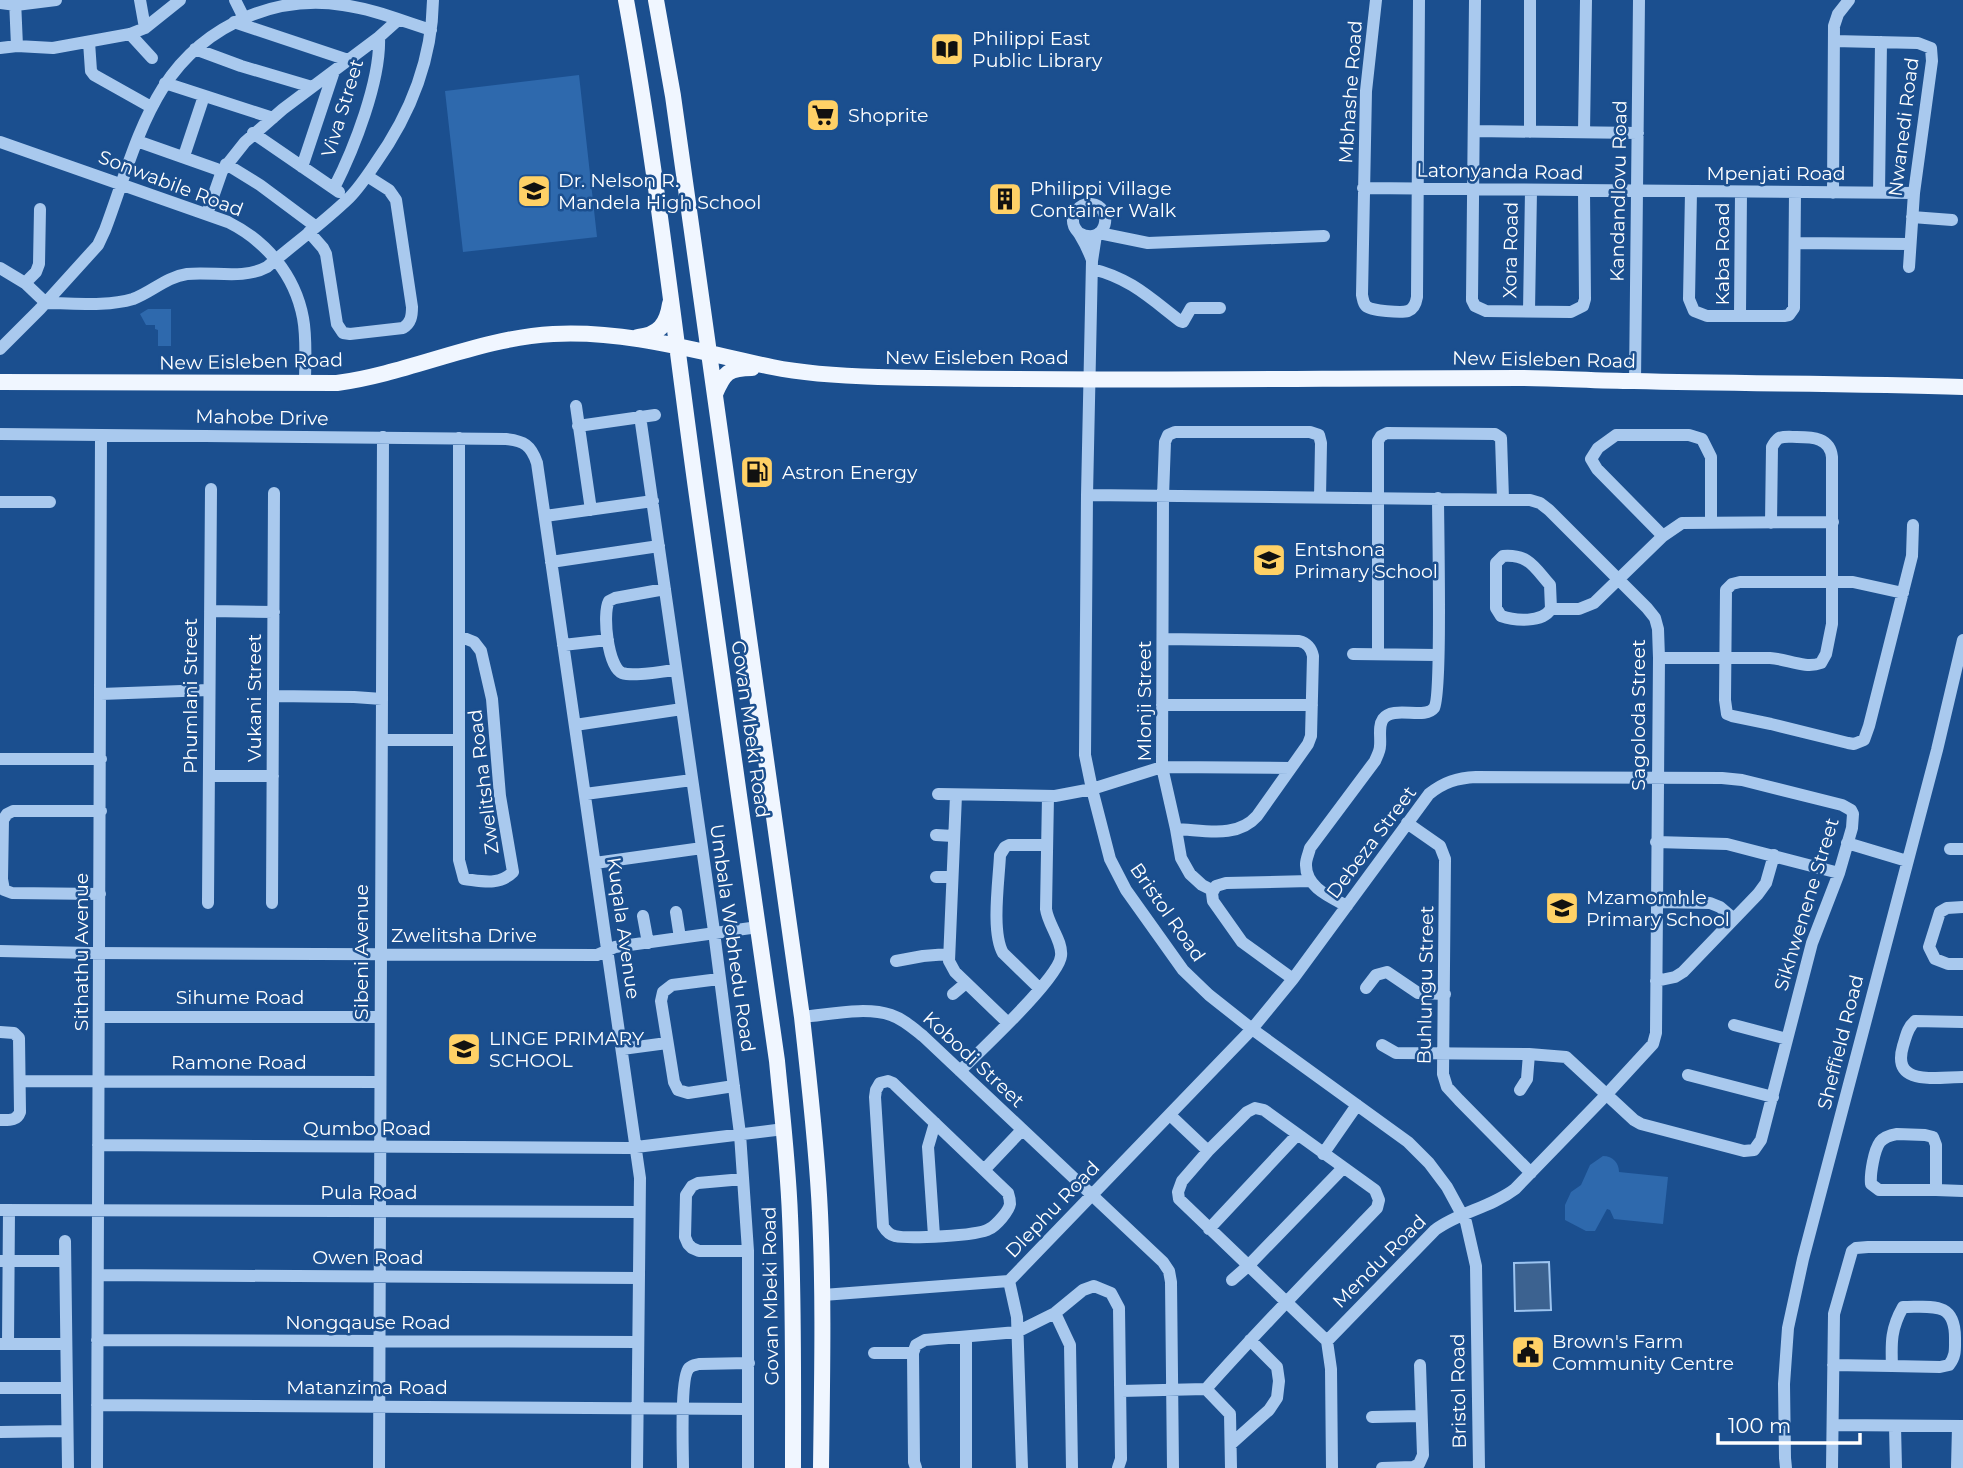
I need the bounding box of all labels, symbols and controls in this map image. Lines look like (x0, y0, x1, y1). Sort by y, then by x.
street label: Mbhashe Road (1334, 20, 1367, 164)
place label: Philippi East Public Library (972, 27, 1103, 72)
library icon: Philippi East Public Library (928, 30, 966, 68)
street label: Viva Street (317, 56, 368, 160)
street label: Nwanedi Road (1884, 56, 1923, 198)
supermarket icon: Shoprite (804, 96, 842, 134)
street label: Kandandlovu Road (1605, 100, 1632, 282)
place label: Shoprite (848, 104, 929, 127)
street label: Sonwabile Road (95, 145, 246, 222)
street label: Latonyanda Road (1416, 159, 1584, 184)
street label: Mpenjati Road (1706, 162, 1846, 185)
place label: Dr. Nelson R. Mandela High School (558, 169, 761, 214)
school or university icon: Dr. Nelson R. Mandela High School (515, 172, 553, 210)
place label: Philippi Village Container Walk (1030, 177, 1177, 222)
building icon: Philippi Village Container Walk (986, 180, 1024, 218)
street label: Xora Road (1498, 202, 1523, 298)
street label: Kaba Road (1711, 202, 1734, 306)
street label: New Eisleben Road (885, 346, 1069, 369)
street label: New Eisleben Road (1452, 346, 1636, 373)
street label: New Eisleben Road (159, 348, 343, 375)
street label: Mahobe Drive (195, 405, 329, 430)
fuel station icon: Astron Energy (738, 453, 776, 491)
place label: Astron Energy (782, 461, 918, 484)
place label: Entshona Primary School (1294, 538, 1438, 583)
school or university icon: Entshona Primary School (1250, 541, 1288, 579)
street label: Phumlani Street (179, 618, 202, 774)
street label: Vukani Street (243, 634, 266, 762)
street label: Govan Mbeki Road (727, 639, 774, 819)
street label: Sagoloda Street (1627, 639, 1650, 791)
street label: Mlonji Street (1133, 640, 1156, 761)
street label: Zwelitsha Road (463, 708, 504, 856)
street label: Debeza Street (1322, 781, 1421, 903)
street label: Sikhwenene Street (1769, 815, 1844, 993)
street label: Umbala Wobhedu Road (705, 823, 760, 1054)
street label: Kuqala Avenue (602, 856, 645, 1000)
street label: Bristol Road (1125, 858, 1210, 966)
street label: Sithathu Avenue (70, 873, 93, 1031)
street label: Sibeni Avenue (350, 884, 373, 1020)
place label: Mzamomhle Primary School (1586, 886, 1730, 931)
school or university icon: Mzamomhle Primary School (1543, 889, 1581, 927)
street label: Buhlungu Street (1413, 905, 1438, 1065)
street label: Zwelitsha Drive (391, 924, 537, 947)
street label: Sheffield Road (1813, 972, 1868, 1112)
street label: Sihume Road (176, 986, 304, 1009)
street label: Kobodi Street (918, 1007, 1029, 1112)
place label: LINGE PRIMARY SCHOOL (489, 1027, 645, 1072)
school or university icon: LINGE PRIMARY SCHOOL (445, 1030, 483, 1068)
street label: Ramone Road (171, 1051, 307, 1074)
street label: Qumbo Road (303, 1117, 431, 1140)
street label: Dlephu Road (1001, 1156, 1104, 1262)
street label: Pula Road (320, 1181, 418, 1204)
street label: Govan Mbeki Road (757, 1206, 784, 1386)
street label: Mendu Road (1328, 1210, 1431, 1313)
street label: Owen Road (312, 1246, 424, 1269)
street label: Nongqause Road (285, 1311, 451, 1334)
place label: Brown's Farm Community Centre (1552, 1330, 1734, 1375)
street label: Bristol Road (1446, 1333, 1471, 1449)
public building icon: Brown's Farm Community Centre (1509, 1333, 1547, 1371)
street label: Matanzima Road (286, 1376, 448, 1399)
scale bar (1718, 1402, 1860, 1446)
text: 100 m (1728, 1413, 1791, 1438)

